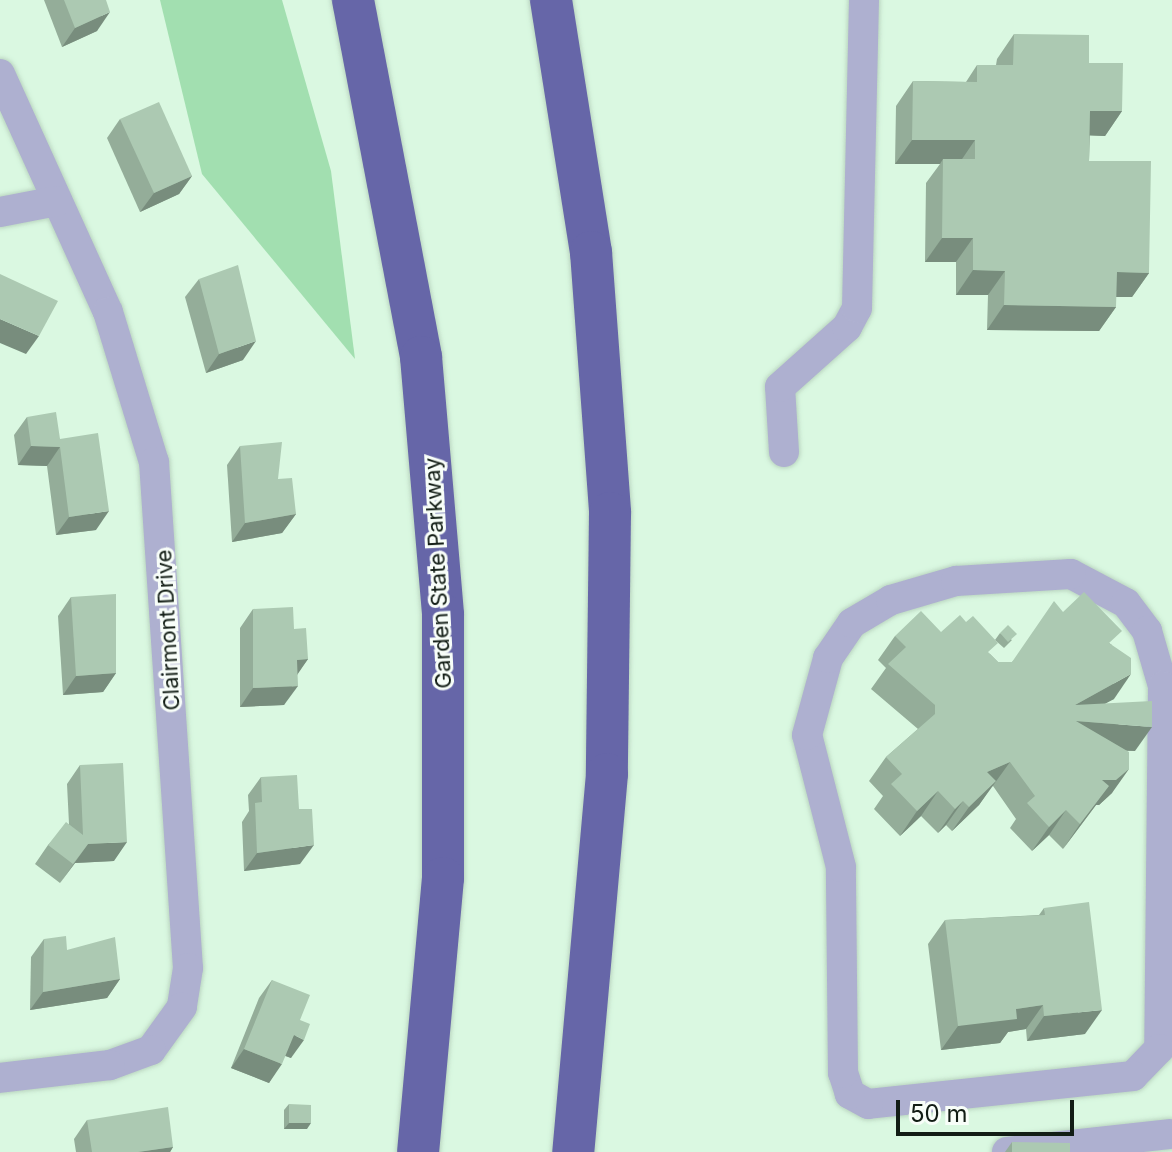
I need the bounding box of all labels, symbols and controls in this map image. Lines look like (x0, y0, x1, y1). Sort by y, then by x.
street label: Garden State Parkway (419, 457, 457, 689)
street label: Clairmont Drive (151, 549, 185, 711)
scale bar (900, 1084, 1078, 1134)
text: 50 m (910, 1099, 968, 1128)

